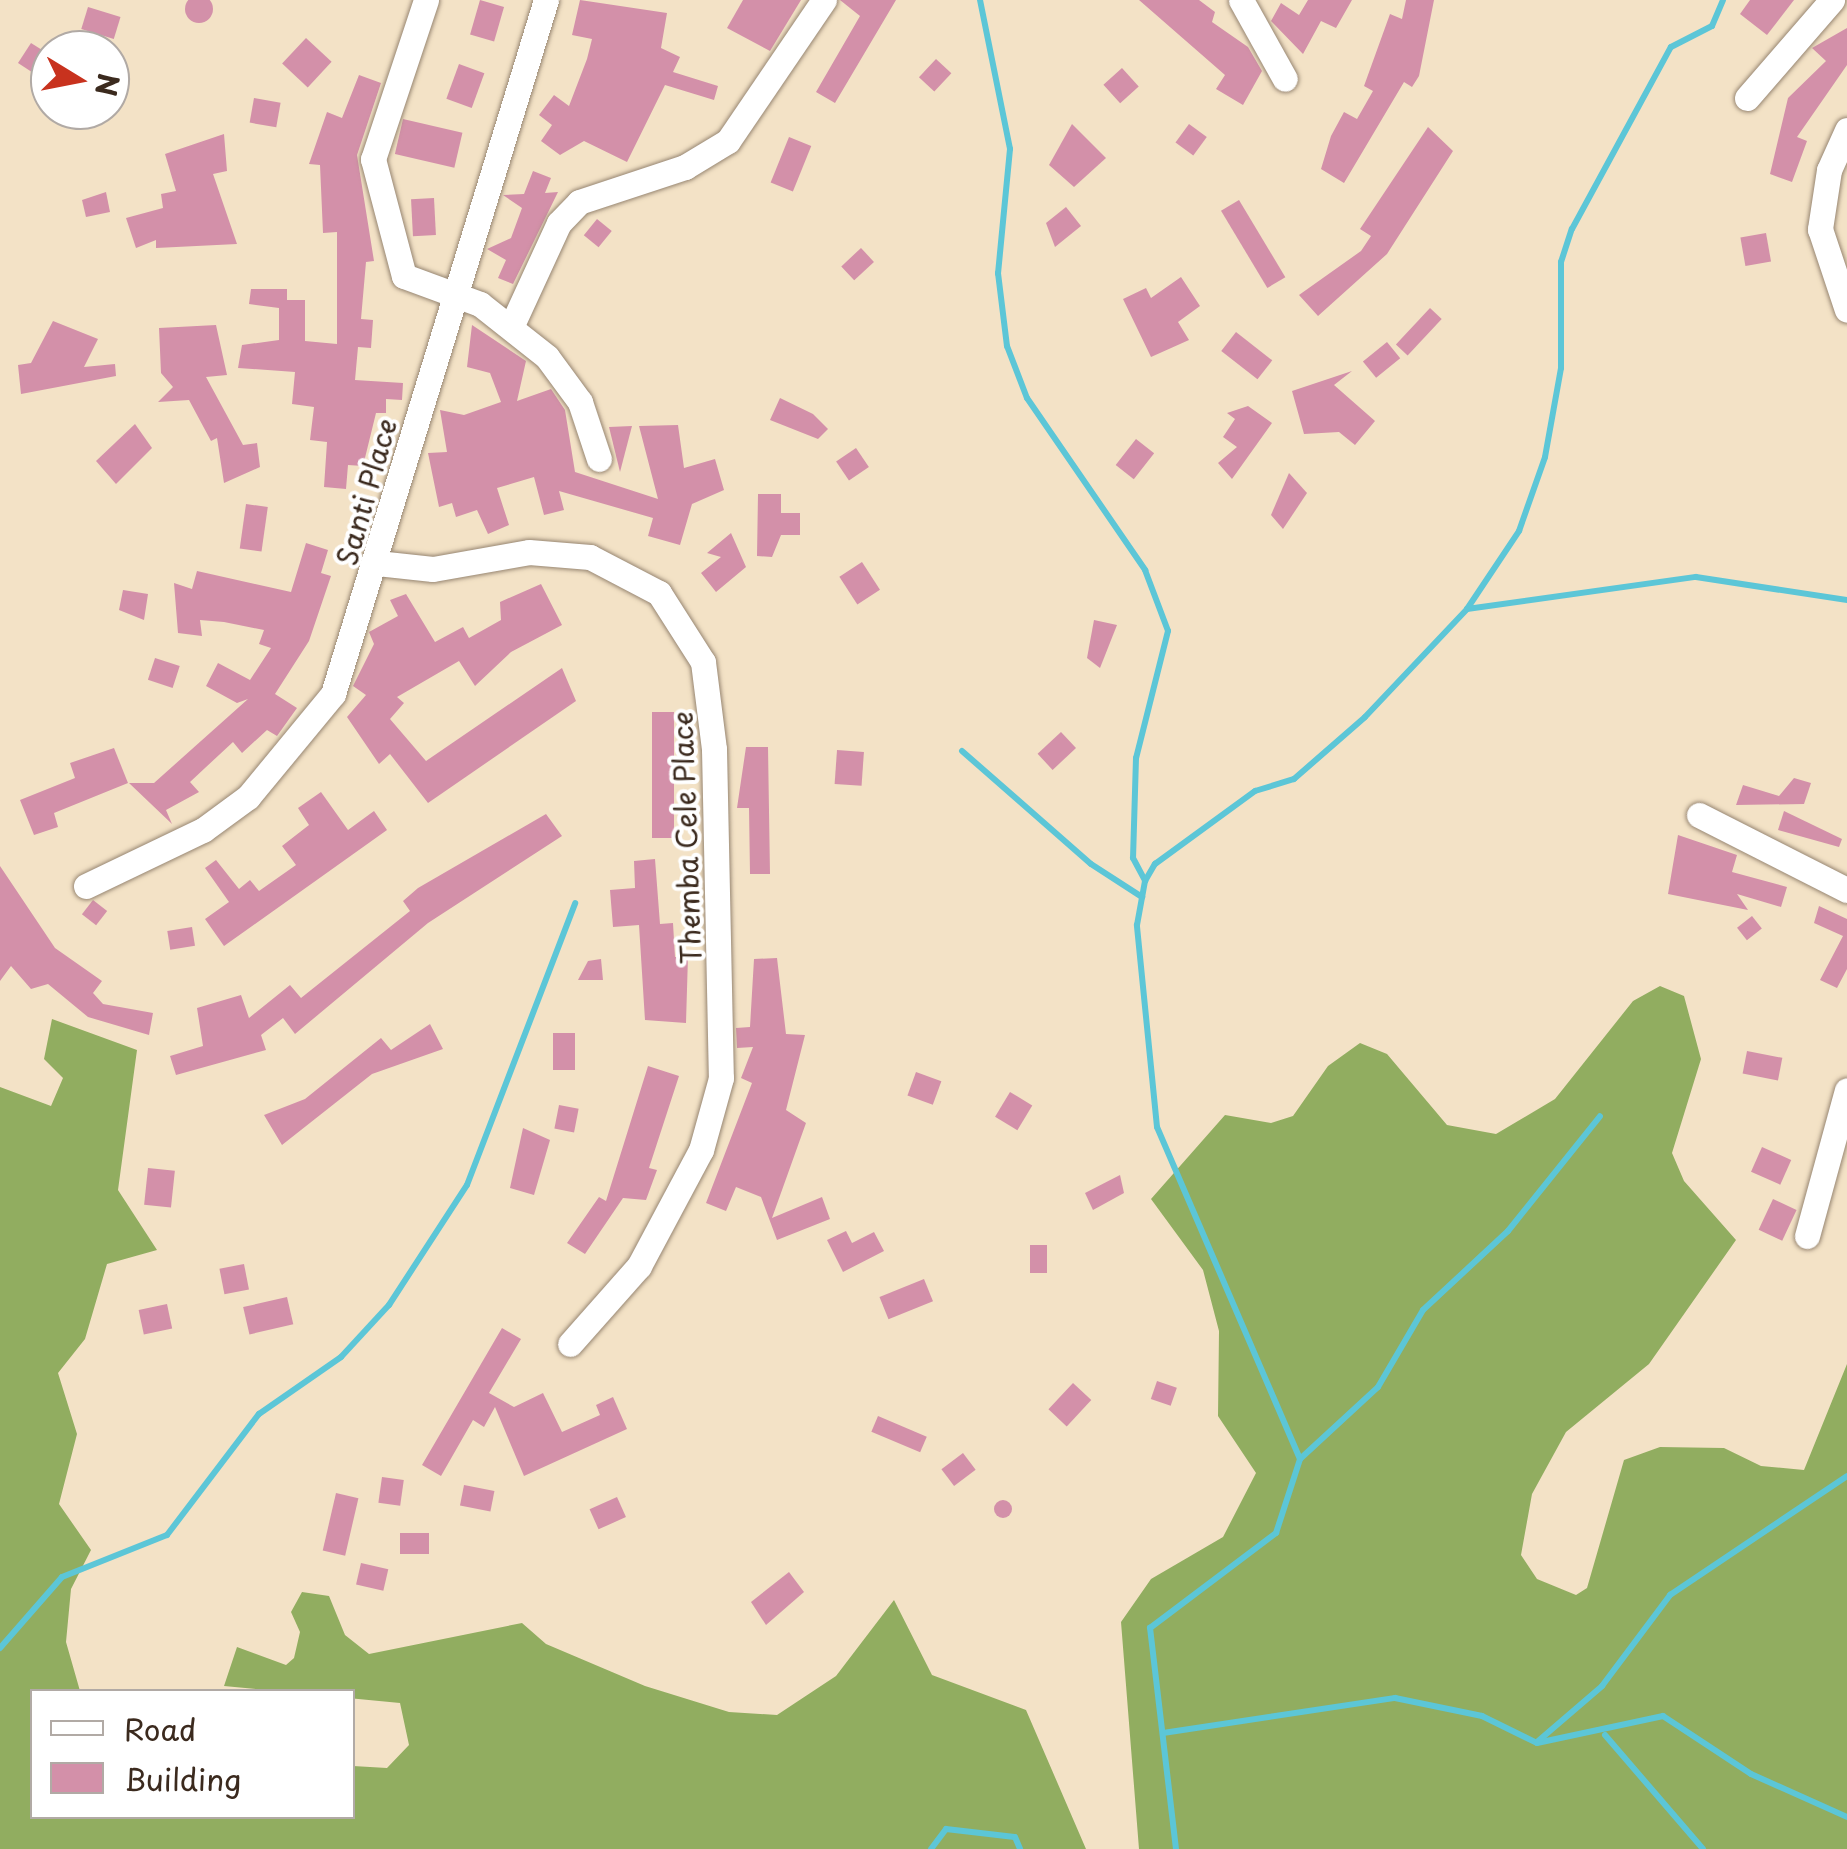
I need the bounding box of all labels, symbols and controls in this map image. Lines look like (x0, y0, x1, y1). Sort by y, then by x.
north arrow (30, 30, 130, 130)
text: N (85, 70, 131, 100)
street label: Santi Place (329, 415, 403, 569)
street label: Themba Cele Place (665, 709, 707, 967)
legend (30, 1689, 355, 1819)
text: Road (124, 1706, 197, 1751)
text: Building (124, 1756, 241, 1801)

